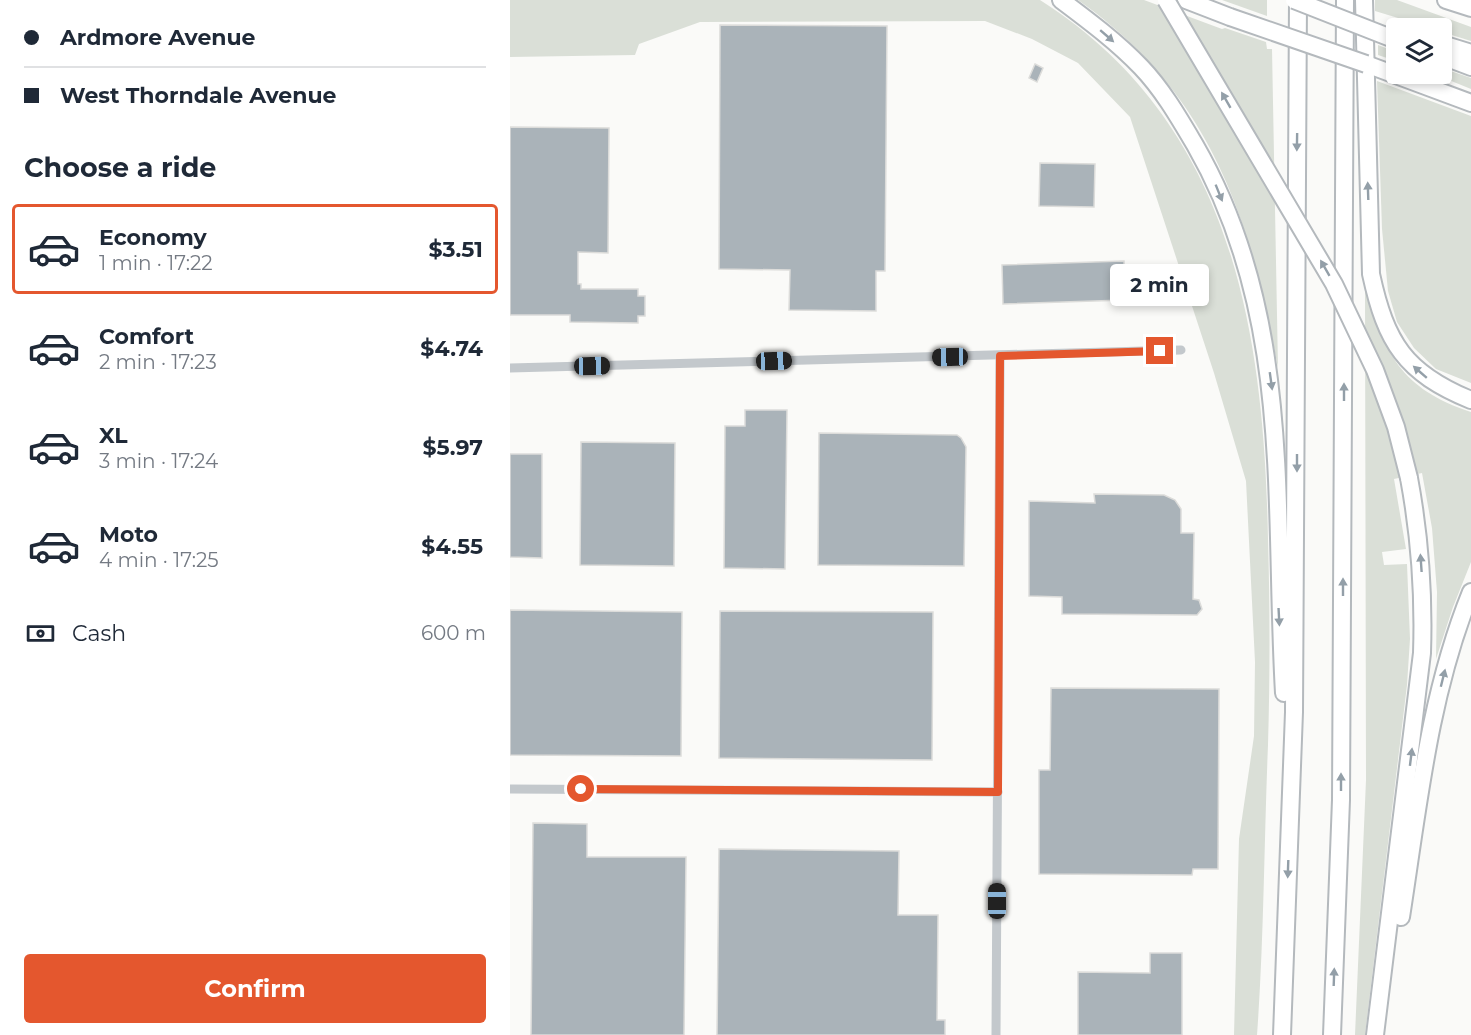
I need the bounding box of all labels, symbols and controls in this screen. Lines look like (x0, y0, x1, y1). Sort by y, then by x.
map controls (1386, 18, 1452, 84)
button: layers (1386, 18, 1452, 84)
text: Ardmore Avenue (60, 24, 255, 51)
one-way arrow (1099, 29, 1114, 42)
text: West Thorndale Avenue (60, 82, 336, 109)
one-way arrow (1221, 91, 1231, 108)
one-way arrow (1292, 133, 1302, 152)
text: Choose a ride (24, 151, 216, 184)
one-way arrow (1364, 182, 1373, 201)
one-way arrow (1214, 185, 1224, 203)
icon: car (27, 222, 81, 276)
text: Economy (99, 224, 207, 251)
text: $3.51 (429, 236, 483, 263)
text: 1 min · 17:22 (99, 251, 213, 275)
one-way arrow (1319, 260, 1330, 276)
callout: 2 min (1110, 264, 1210, 306)
text: 2 min (1130, 273, 1189, 297)
icon: car (27, 321, 81, 375)
text: Comfort (99, 323, 194, 350)
text: $4.74 (420, 335, 483, 362)
route end (1146, 337, 1173, 364)
car (932, 348, 968, 366)
text: 2 min · 17:23 (99, 350, 217, 374)
car (756, 351, 792, 371)
car (574, 357, 610, 375)
one-way arrow (1412, 366, 1428, 379)
one-way arrow (1266, 371, 1275, 390)
one-way arrow (1339, 382, 1349, 401)
icon: car (27, 420, 81, 474)
text: XL (99, 422, 128, 449)
text: $5.97 (423, 434, 483, 461)
text: 3 min · 17:24 (99, 449, 218, 473)
one-way arrow (1292, 454, 1302, 473)
icon: car (27, 519, 81, 573)
text: Moto (99, 521, 158, 548)
text: $4.55 (421, 533, 483, 560)
text: 4 min · 17:25 (99, 548, 219, 572)
one-way arrow (1417, 553, 1426, 572)
one-way arrow (1338, 577, 1348, 596)
one-way arrow (1275, 608, 1284, 627)
icon: cash (24, 617, 57, 650)
text: Cash (72, 620, 126, 647)
text: 600 m (421, 621, 486, 645)
one-way arrow (1438, 668, 1448, 687)
one-way arrow (1406, 747, 1415, 766)
one-way arrow (1336, 772, 1346, 791)
route start (567, 775, 594, 802)
one-way arrow (1284, 860, 1293, 879)
car (988, 883, 1006, 919)
button: Confirm (24, 954, 486, 1023)
one-way arrow (1330, 967, 1339, 986)

